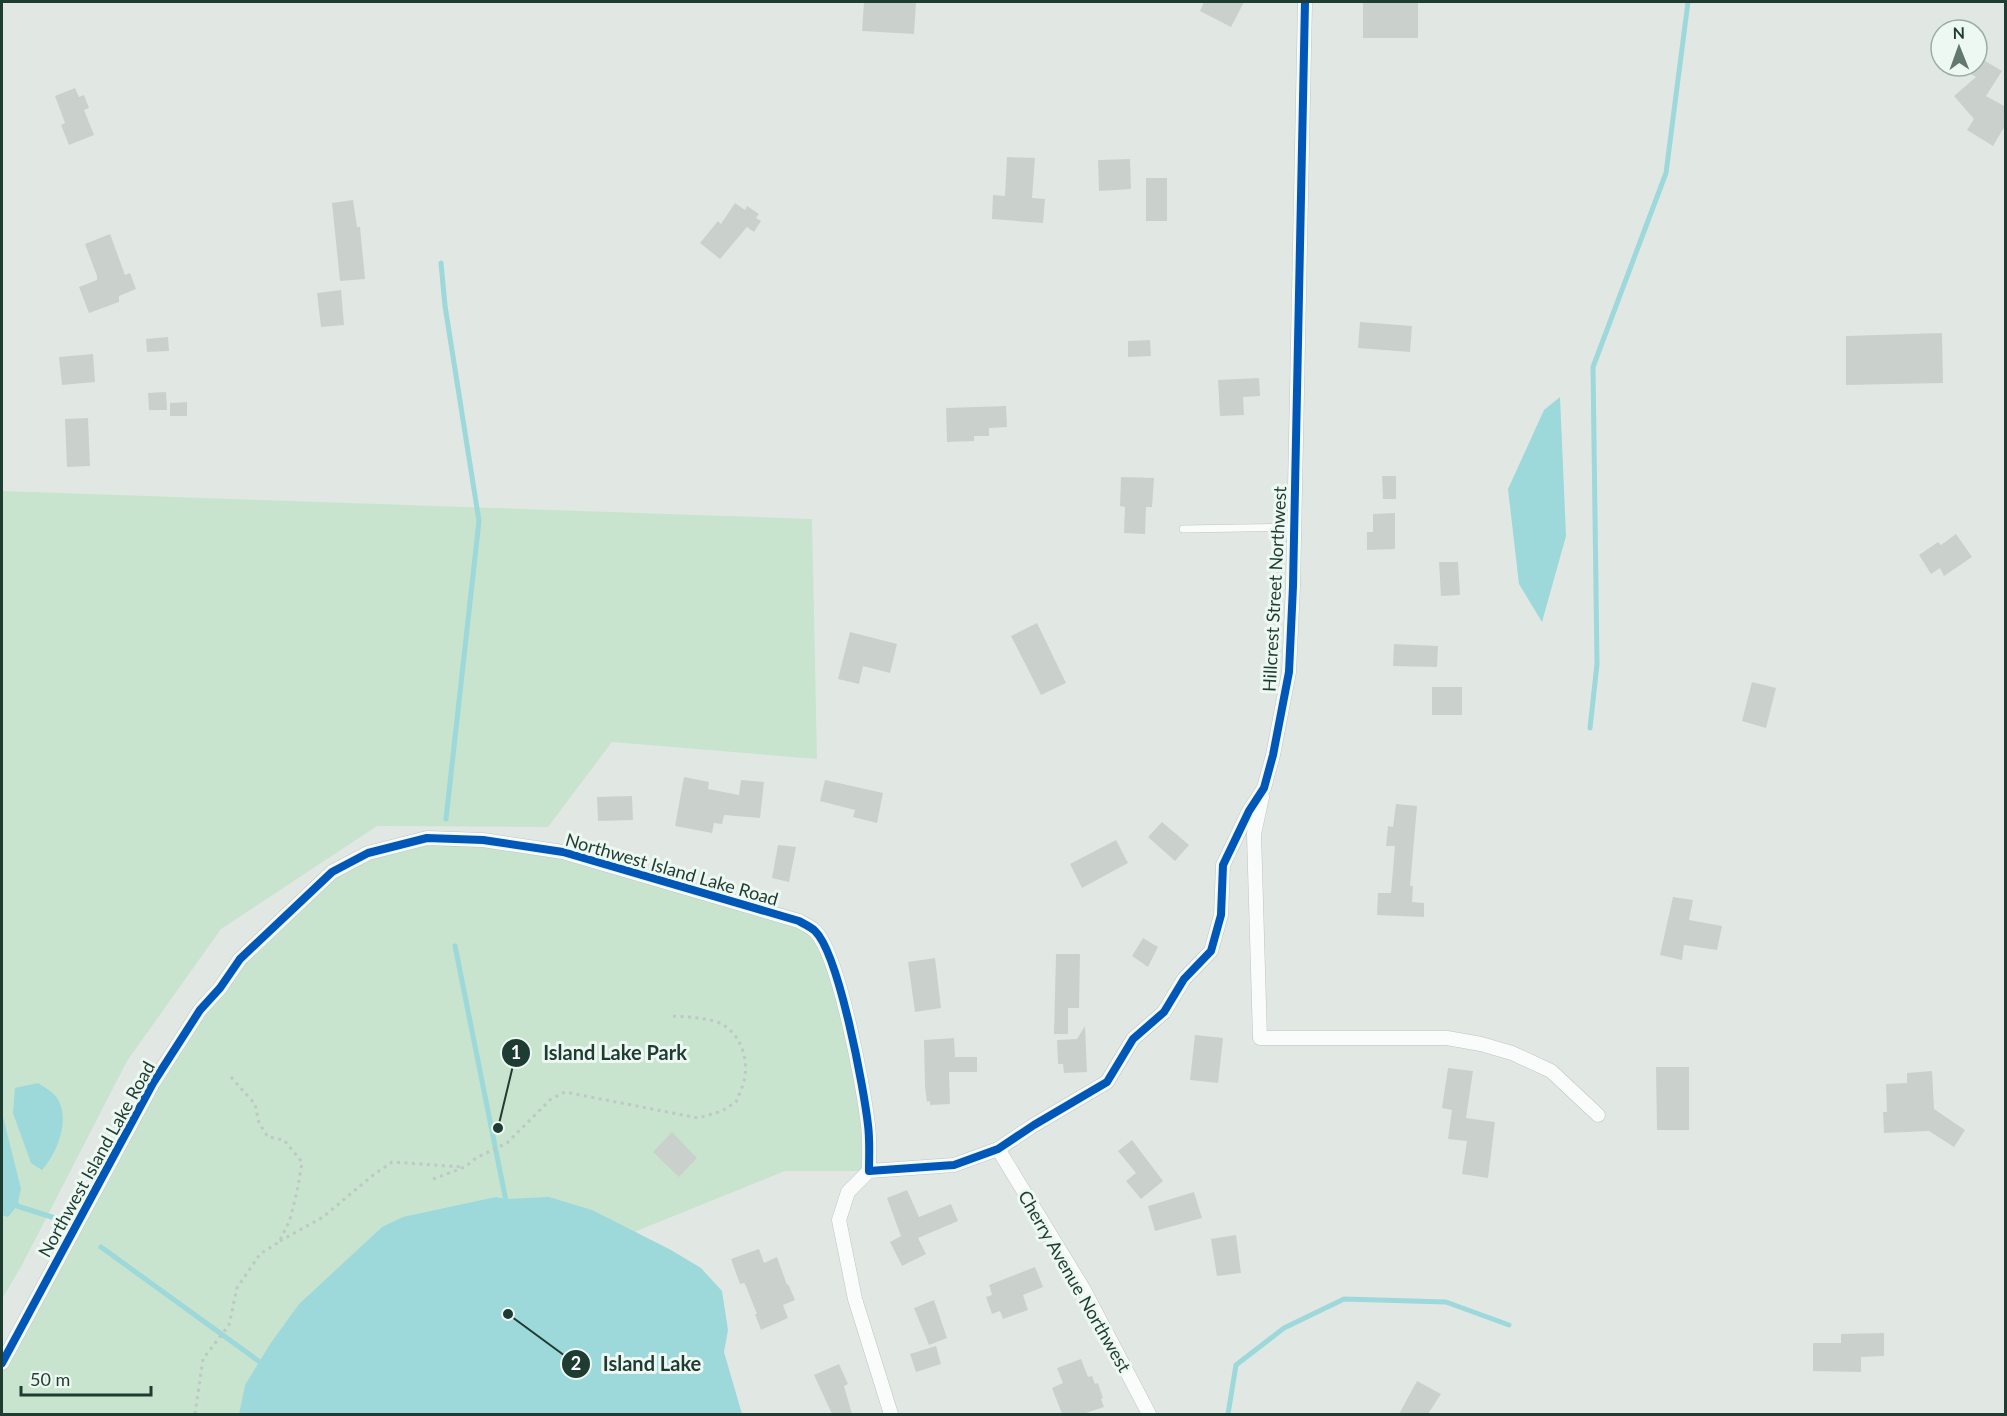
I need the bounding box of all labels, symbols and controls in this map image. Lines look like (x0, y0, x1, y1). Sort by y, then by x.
north arrow (1929, 18, 1989, 78)
text: N (1952, 23, 1965, 42)
street label: Hillcrest Street Northwest (1258, 485, 1290, 692)
street label: Northwest Island Lake Road (563, 828, 781, 910)
callout: Island Lake Park (501, 1034, 698, 1072)
text: Island Lake Park (543, 1040, 687, 1064)
text: 1 (511, 1041, 521, 1063)
street label: Northwest Island Lake Road (33, 1057, 159, 1261)
street label: Cherry Avenue Northwest (1014, 1186, 1136, 1376)
callout: Island Lake (561, 1345, 713, 1383)
text: Island Lake (603, 1351, 702, 1375)
text: 2 (571, 1352, 581, 1374)
scale bar (21, 1359, 152, 1397)
text: 50 m (30, 1368, 70, 1390)

